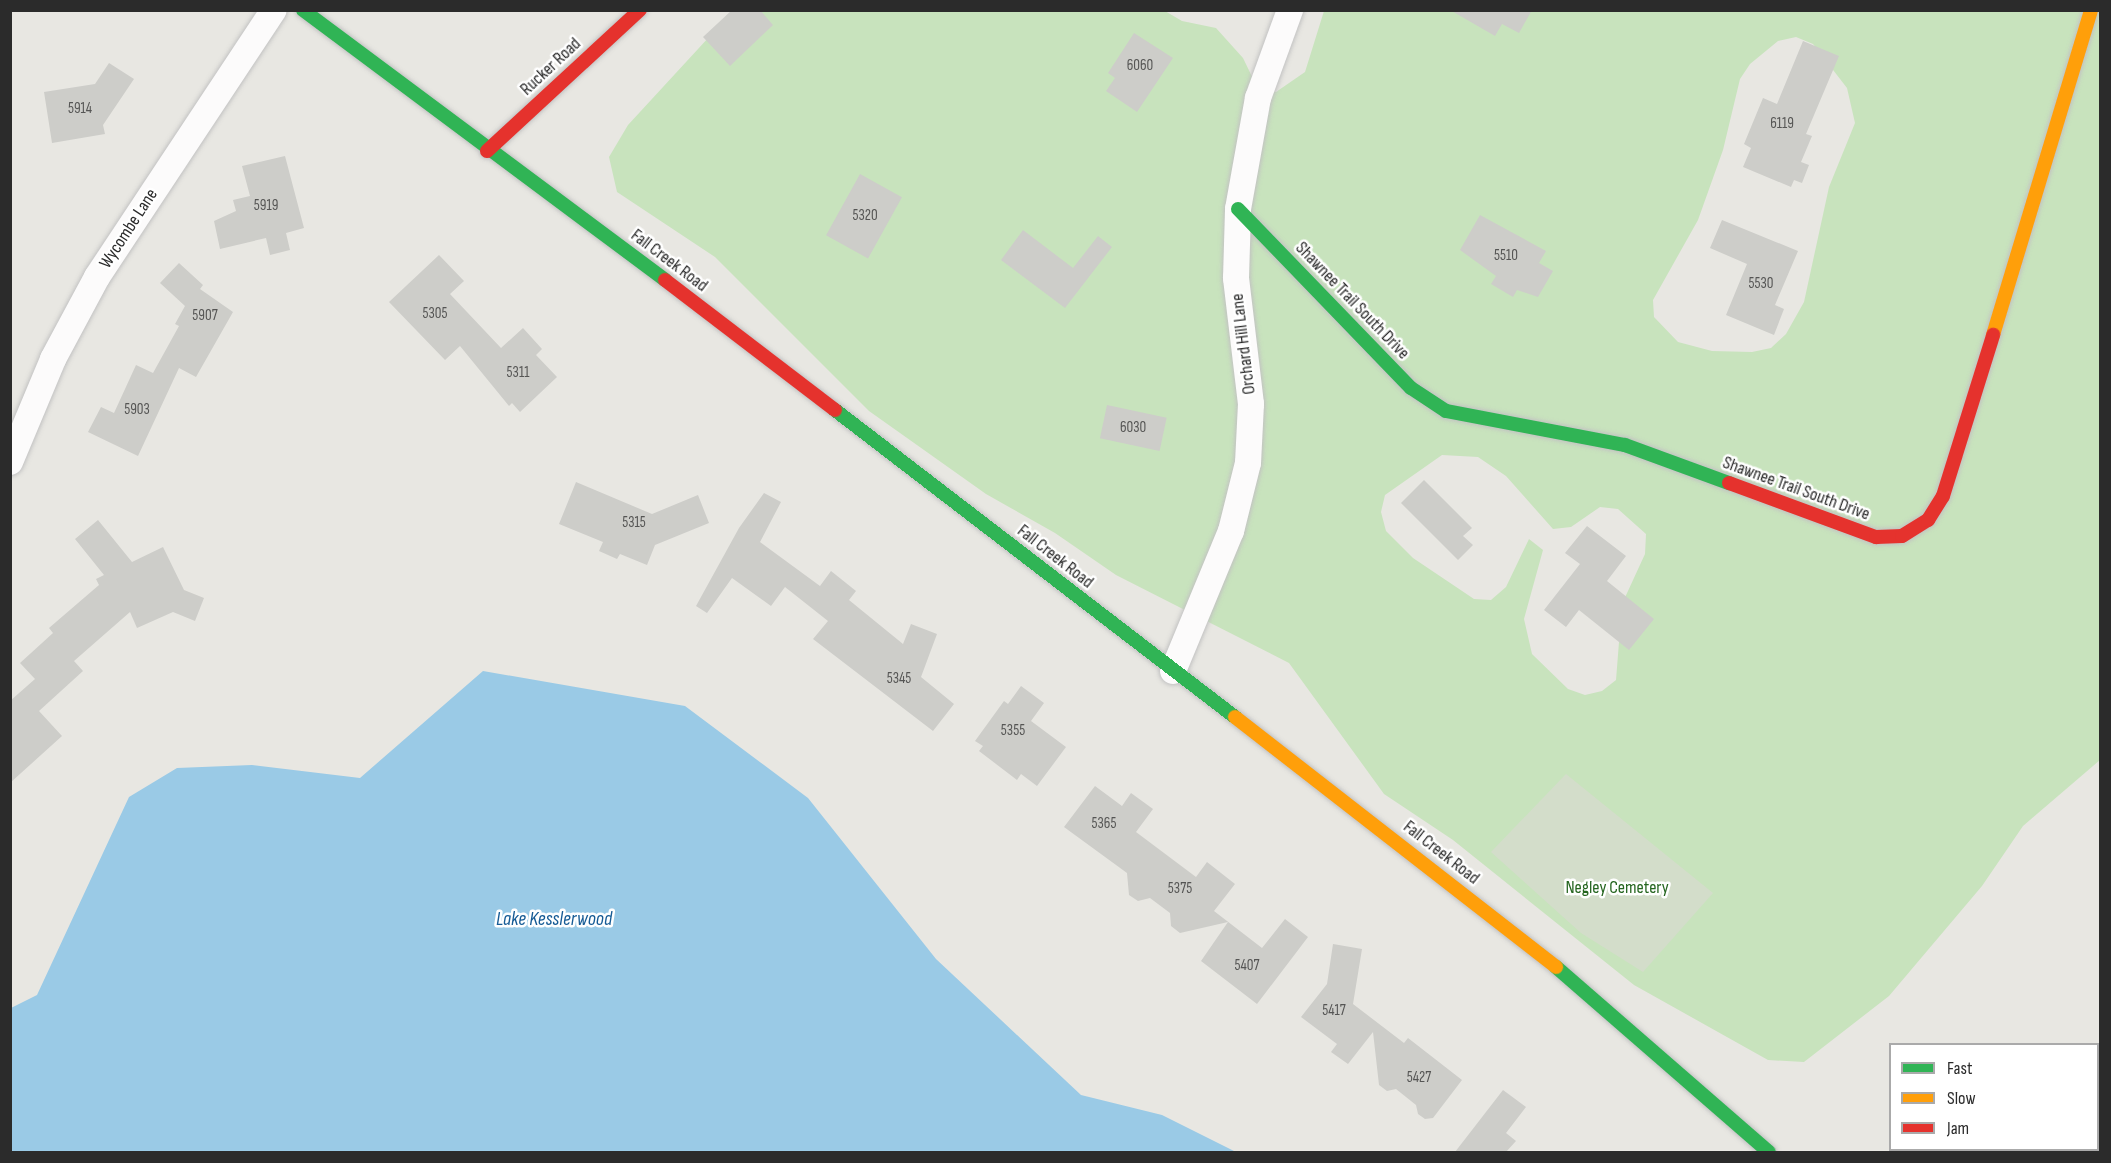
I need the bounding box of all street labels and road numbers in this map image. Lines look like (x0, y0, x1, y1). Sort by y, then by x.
street label: Rucker Road (516, 34, 586, 100)
street label: Wycombe Lane (95, 185, 163, 273)
street label: Fall Creek Road (626, 225, 712, 297)
street label: Shawnee Trail South Drive (1290, 238, 1414, 364)
street label: Orchard Hill Lane (1227, 292, 1261, 396)
street label: Shawnee Trail South Drive (1720, 452, 1872, 526)
street label: Fall Creek Road (1013, 521, 1097, 593)
street label: Fall Creek Road (1399, 817, 1483, 889)

